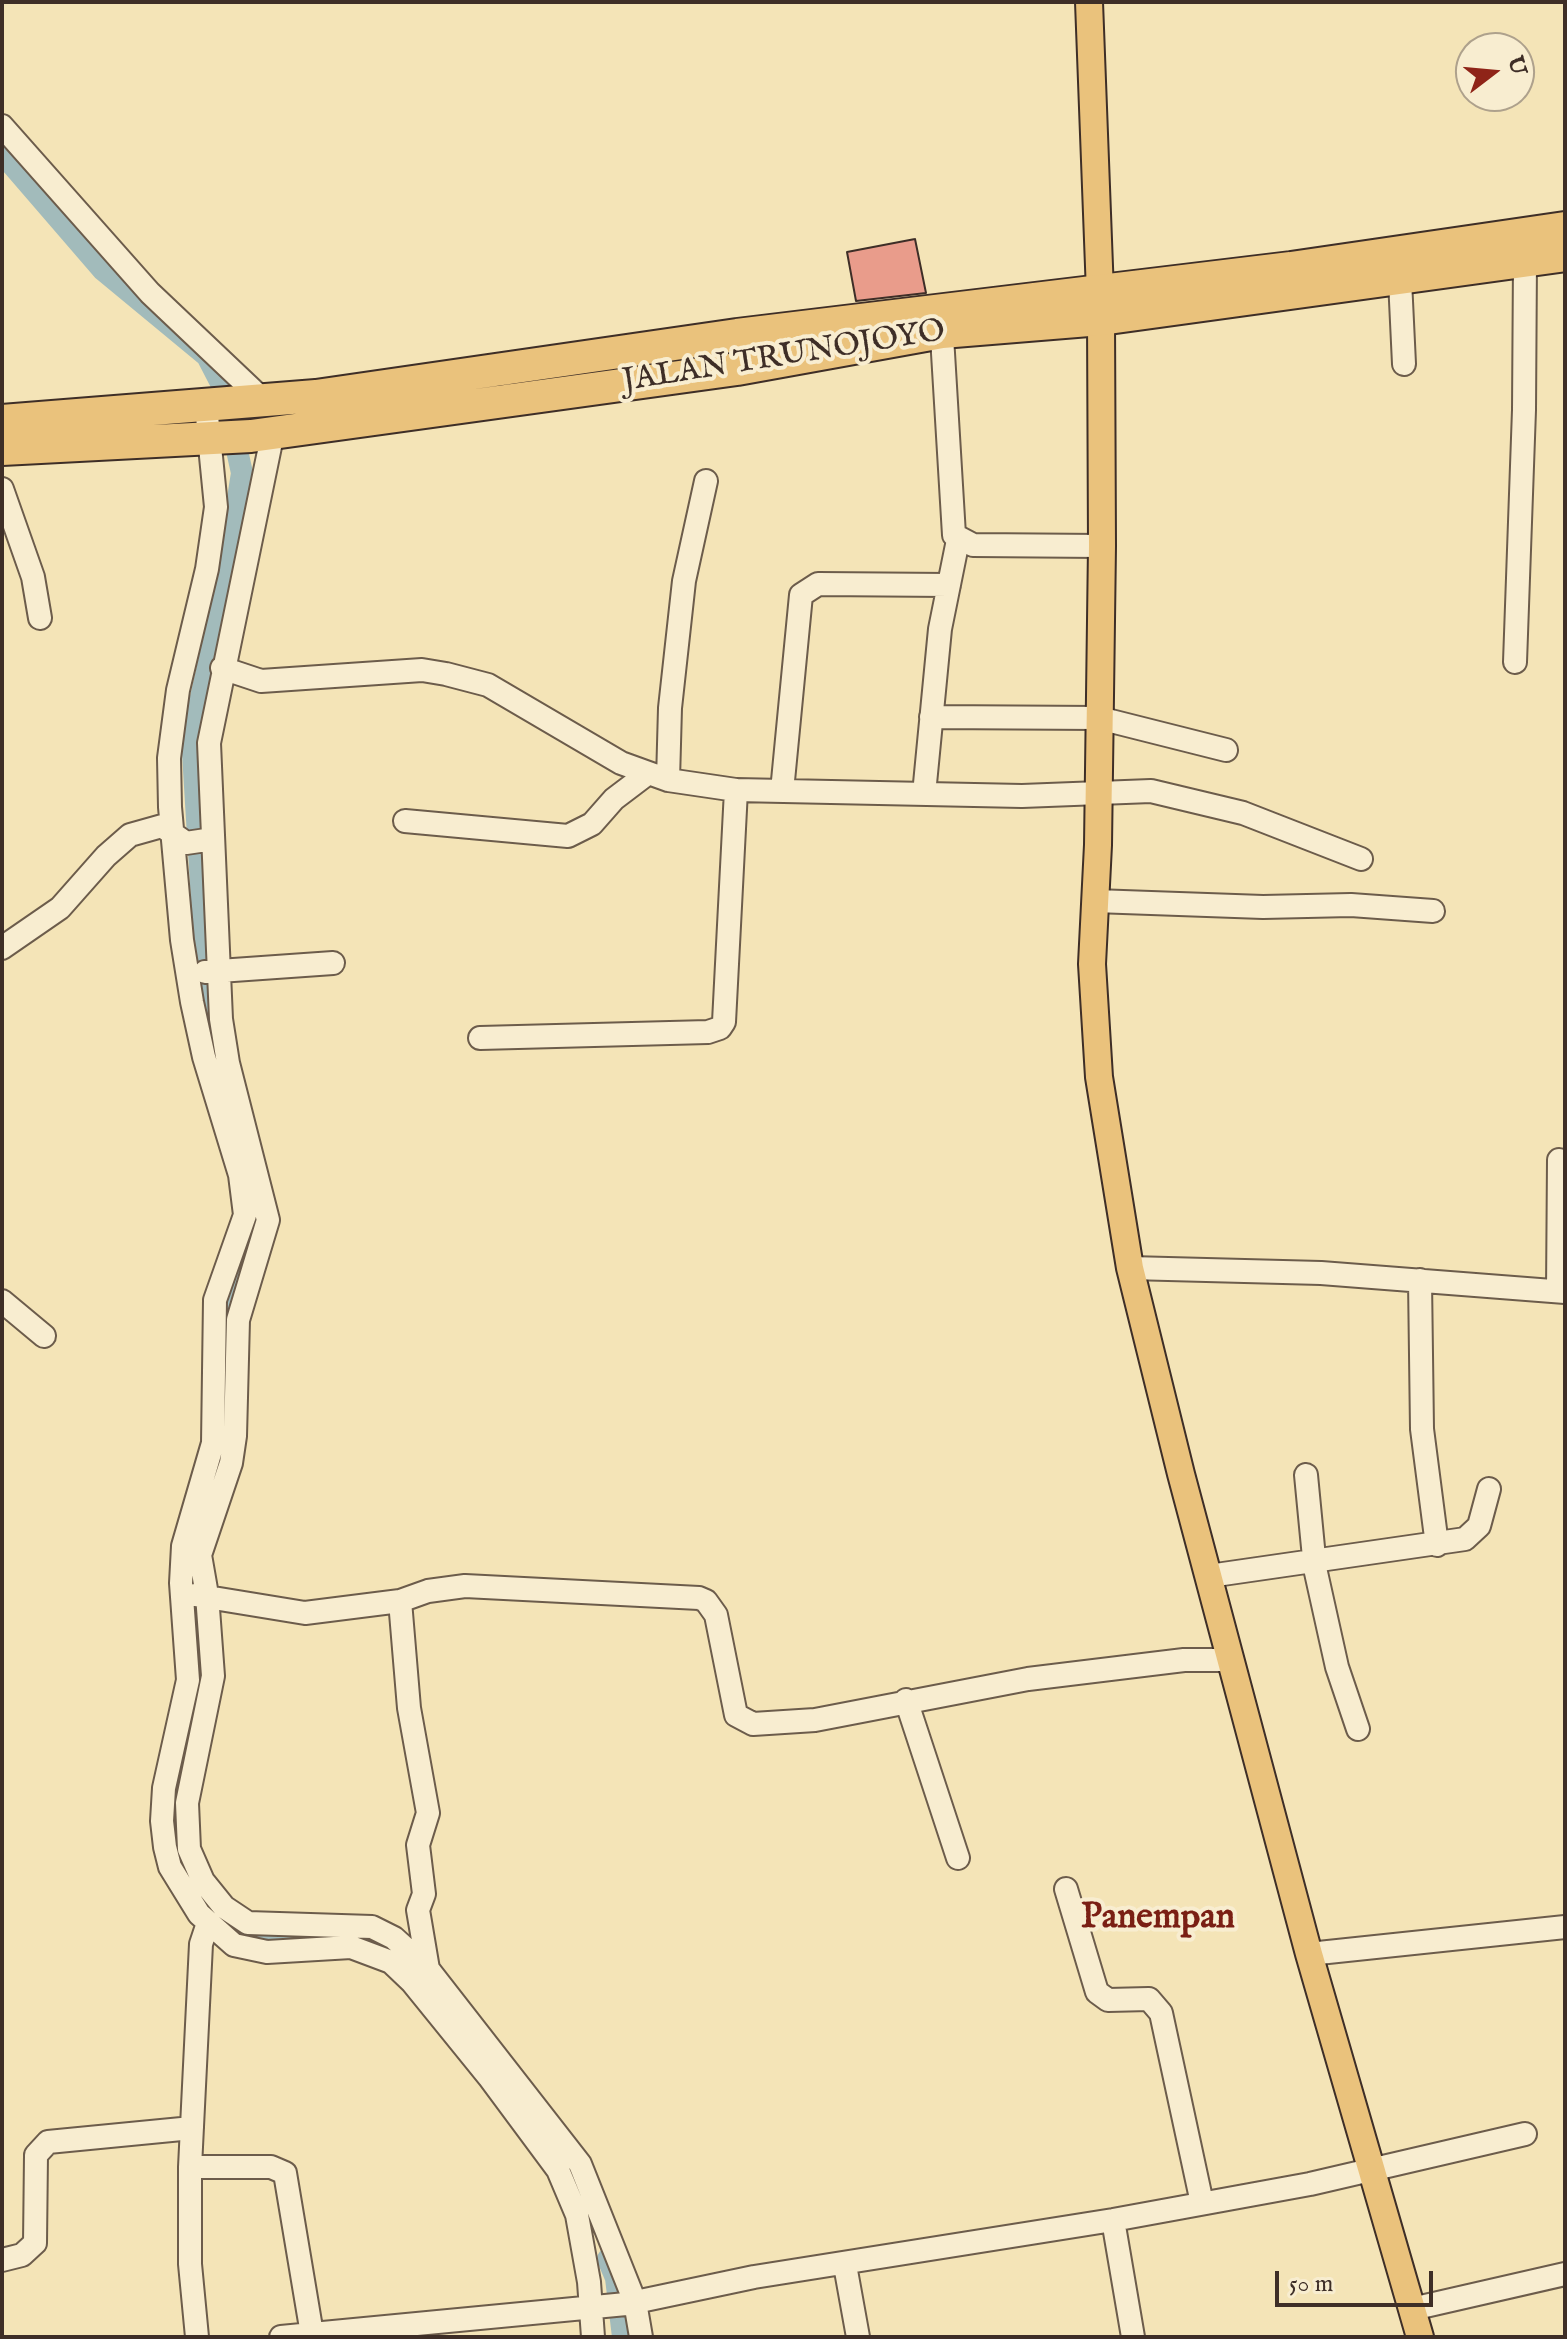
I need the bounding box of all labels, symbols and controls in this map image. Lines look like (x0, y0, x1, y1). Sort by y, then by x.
north arrow (1455, 32, 1535, 112)
text: U (1500, 53, 1532, 79)
street label: JALAN TRUNOJOYO (620, 314, 948, 402)
district label: Panempan (1081, 1898, 1235, 1942)
scale bar (1279, 2255, 1437, 2305)
text: 50 m (1289, 2269, 1333, 2300)

